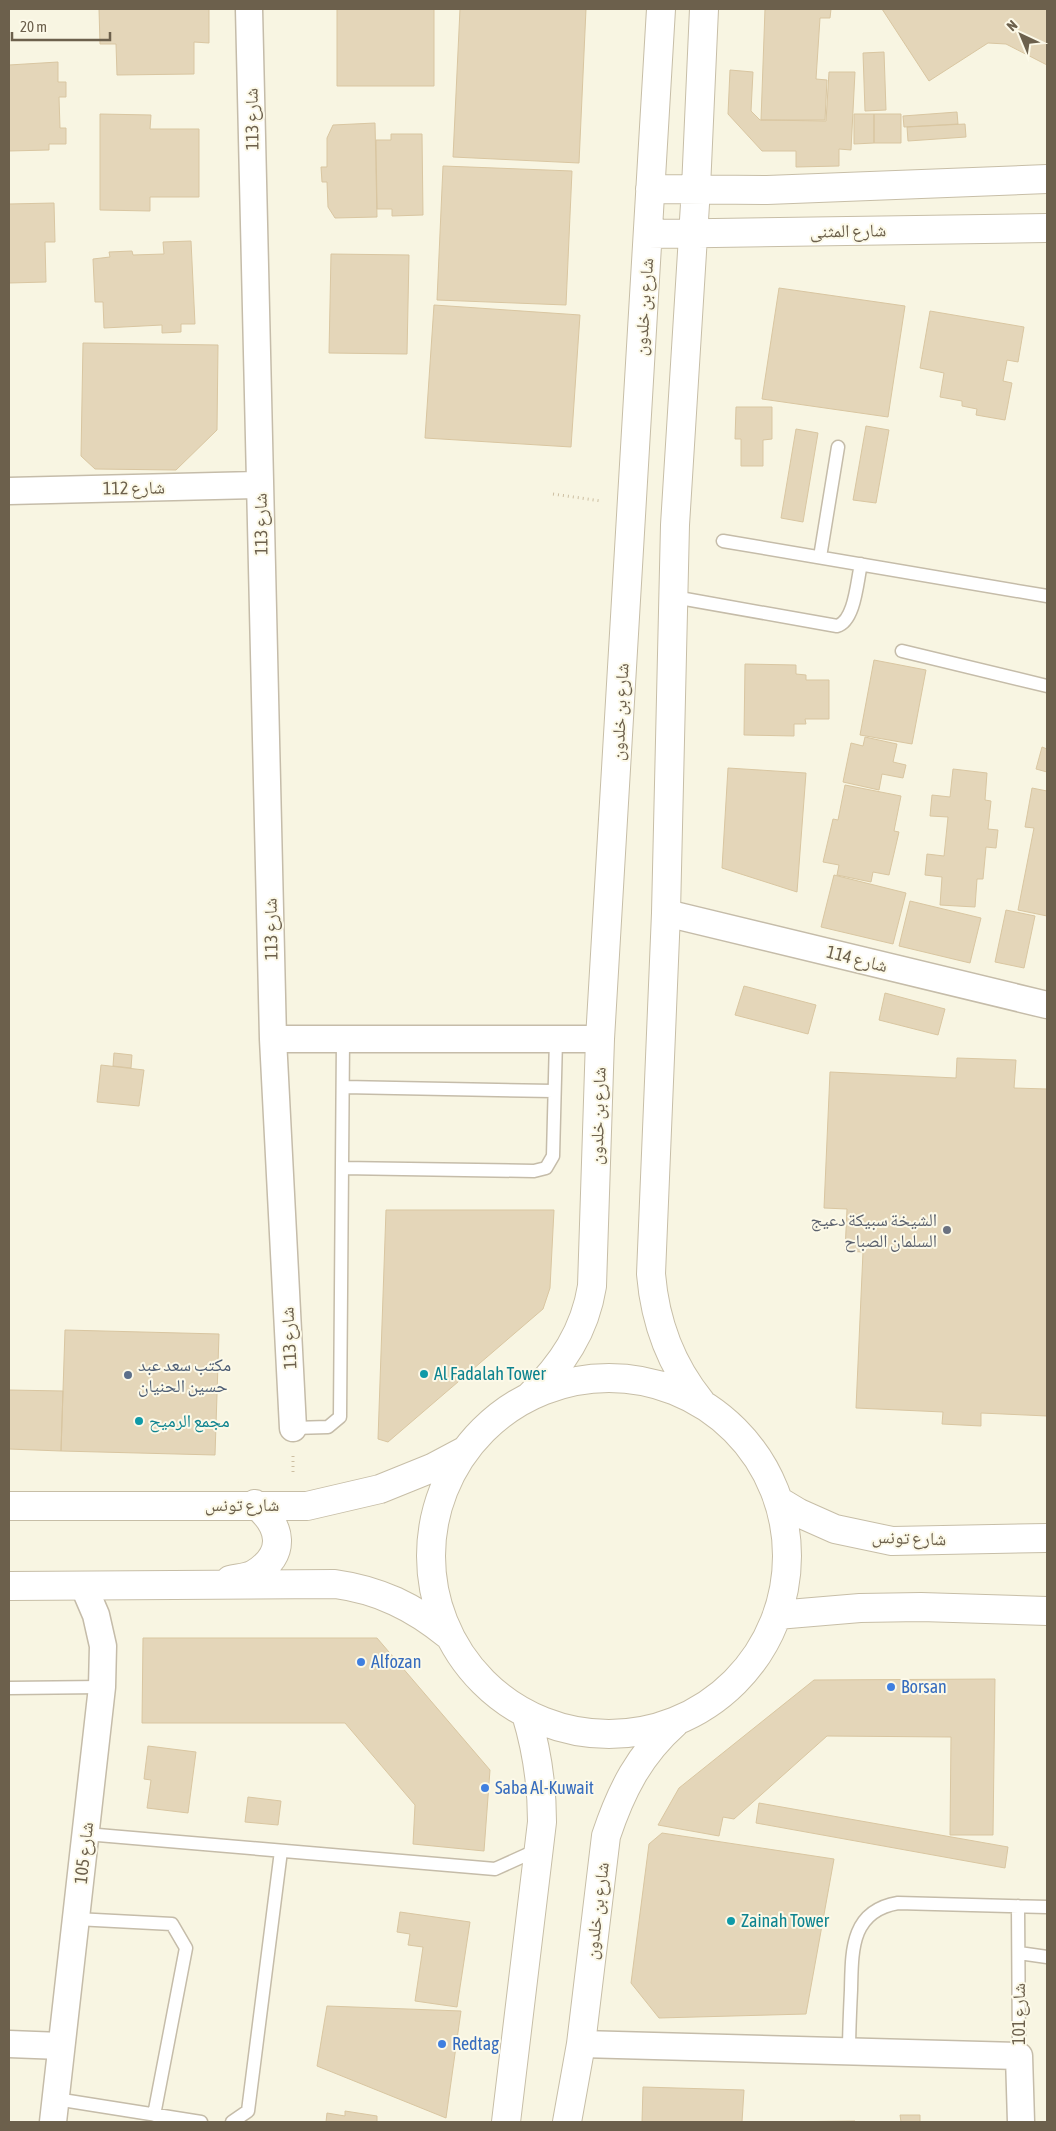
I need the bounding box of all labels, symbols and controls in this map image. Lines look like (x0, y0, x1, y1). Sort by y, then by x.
scale bar (12, 10, 110, 42)
north arrow (996, 10, 1046, 60)
text: N (1003, 17, 1020, 34)
text: 20 m (20, 18, 47, 35)
street label: شارع 113 (240, 88, 264, 150)
street label: شارع المثنى (810, 219, 886, 243)
street label: شارع بن خلدون (630, 257, 658, 357)
street label: شارع 112 (103, 476, 165, 500)
street label: شارع 113 (249, 493, 273, 555)
street label: شارع بن خلدون (606, 662, 634, 762)
street label: شارع 113 (259, 898, 283, 960)
street label: شارع 114 (824, 941, 890, 977)
street label: شارع بن خلدون (585, 1067, 611, 1165)
place label: الشيخة سبيكة دعيج السلمان الصباح (810, 1209, 937, 1253)
marker: الشيخة سبيكة دعيج السلمان الصباح (941, 1224, 953, 1236)
street label: شارع 113 (276, 1306, 302, 1370)
place label: مكتب سعد عبد حسين الحنيان (138, 1354, 231, 1397)
place label: Al Fadalah Tower (434, 1363, 546, 1384)
marker: Al Fadalah Tower (418, 1368, 430, 1380)
marker: مكتب سعد عبد حسين الحنيان (122, 1369, 134, 1381)
place label: مجمع الرميح (149, 1410, 230, 1433)
marker: مجمع الرميح (133, 1415, 145, 1427)
street label: شارع تونس (205, 1494, 279, 1516)
street label: شارع تونس (871, 1526, 947, 1550)
place label: Alfozan (371, 1651, 421, 1672)
marker: Alfozan (355, 1656, 367, 1668)
place label: Borsan (901, 1676, 947, 1697)
marker: Borsan (885, 1681, 897, 1693)
place label: Saba Al-Kuwait (495, 1777, 594, 1798)
marker: Saba Al-Kuwait (479, 1782, 491, 1794)
street label: شارع 105 (70, 1821, 98, 1885)
street label: شارع بن خلدون (580, 1861, 614, 1961)
place label: Zainah Tower (741, 1910, 830, 1931)
marker: Zainah Tower (725, 1915, 737, 1927)
street label: شارع 101 (1008, 1983, 1030, 2045)
place label: Redtag (452, 2033, 499, 2054)
marker: Redtag (436, 2038, 448, 2050)

